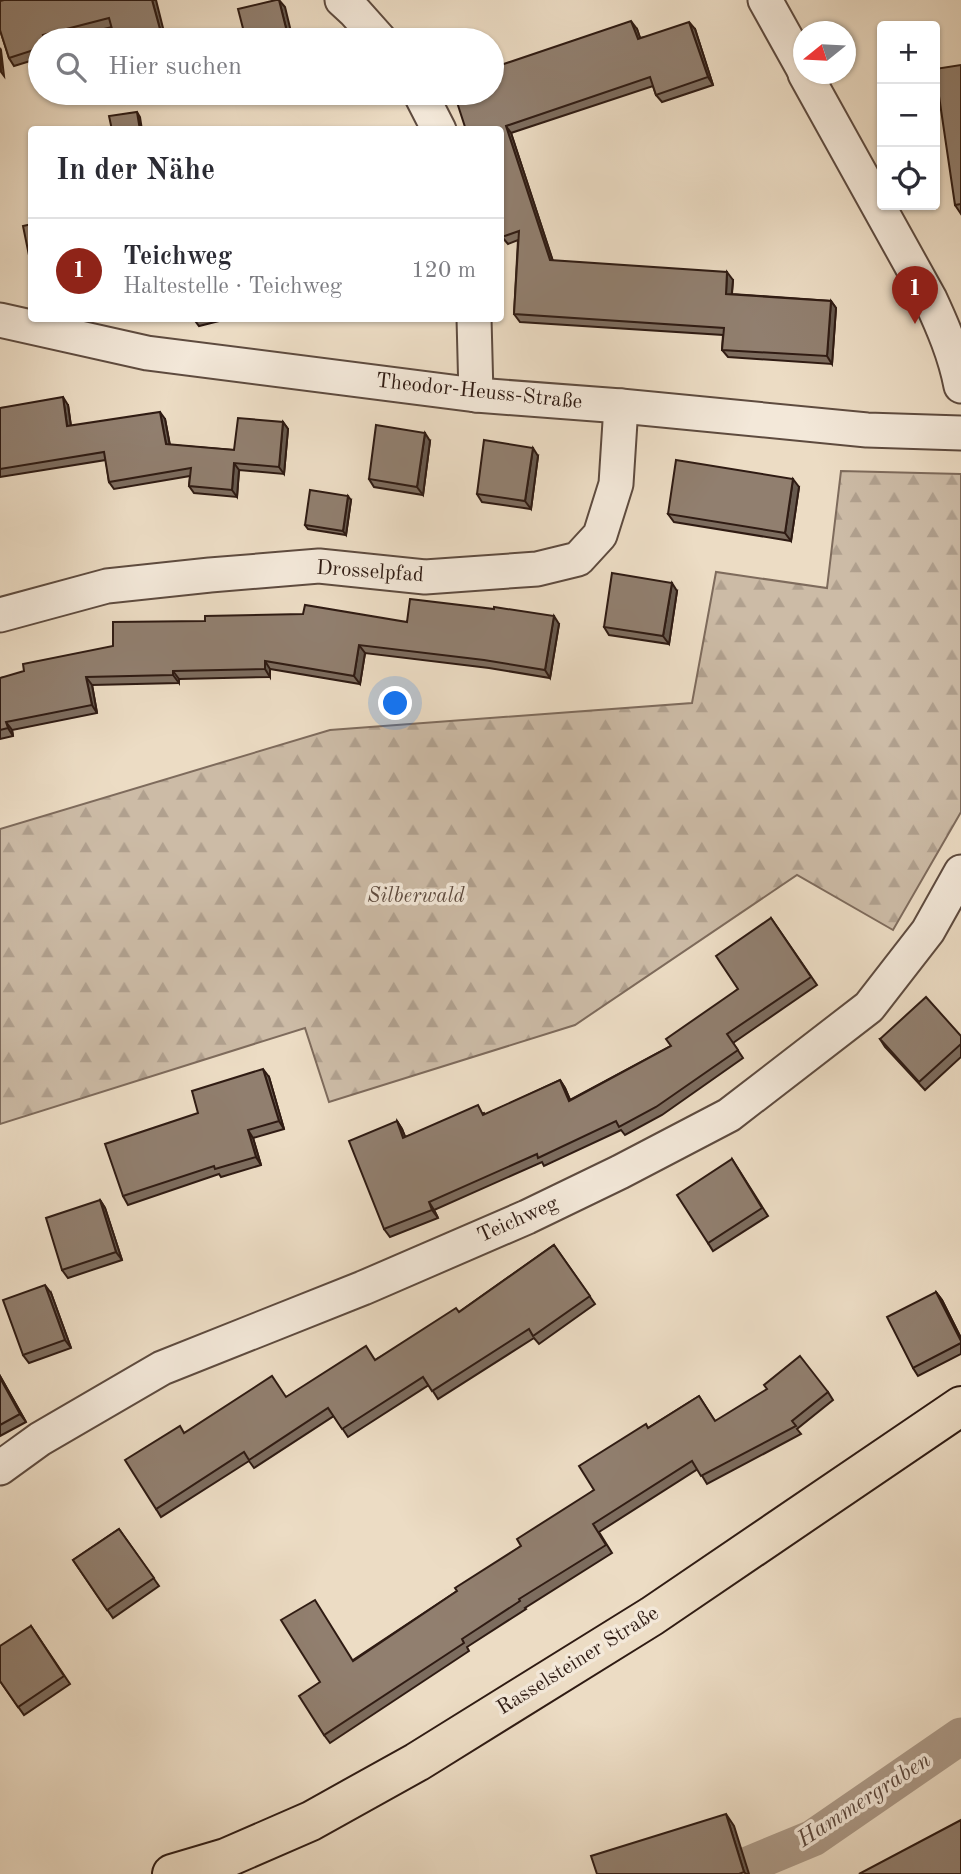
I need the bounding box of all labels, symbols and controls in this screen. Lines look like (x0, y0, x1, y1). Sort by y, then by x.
north arrow (793, 21, 856, 84)
map controls (877, 21, 940, 210)
button: + (877, 21, 940, 84)
search box (28, 28, 504, 105)
icon: search (52, 48, 90, 86)
text: Hier suchen (108, 54, 242, 80)
button: − (877, 84, 940, 147)
button: locate (877, 147, 940, 210)
text: In der Nähe (56, 156, 215, 186)
text: Teichweg (123, 244, 232, 270)
text: 1 (72, 259, 86, 282)
text: 120 m (411, 259, 476, 282)
pin: 1 (892, 266, 938, 324)
text: Haltestelle · Teichweg (123, 275, 342, 298)
street label: Theodor-Heuss-Straße (375, 371, 583, 413)
street label: Drosselpfad (315, 558, 425, 586)
your location (378, 686, 412, 720)
park label: Silberwald (367, 886, 466, 907)
street label: Teichweg (475, 1193, 562, 1247)
street label: Rasselsteiner Straße (493, 1603, 663, 1719)
water label: Hammergraben (792, 1748, 935, 1853)

